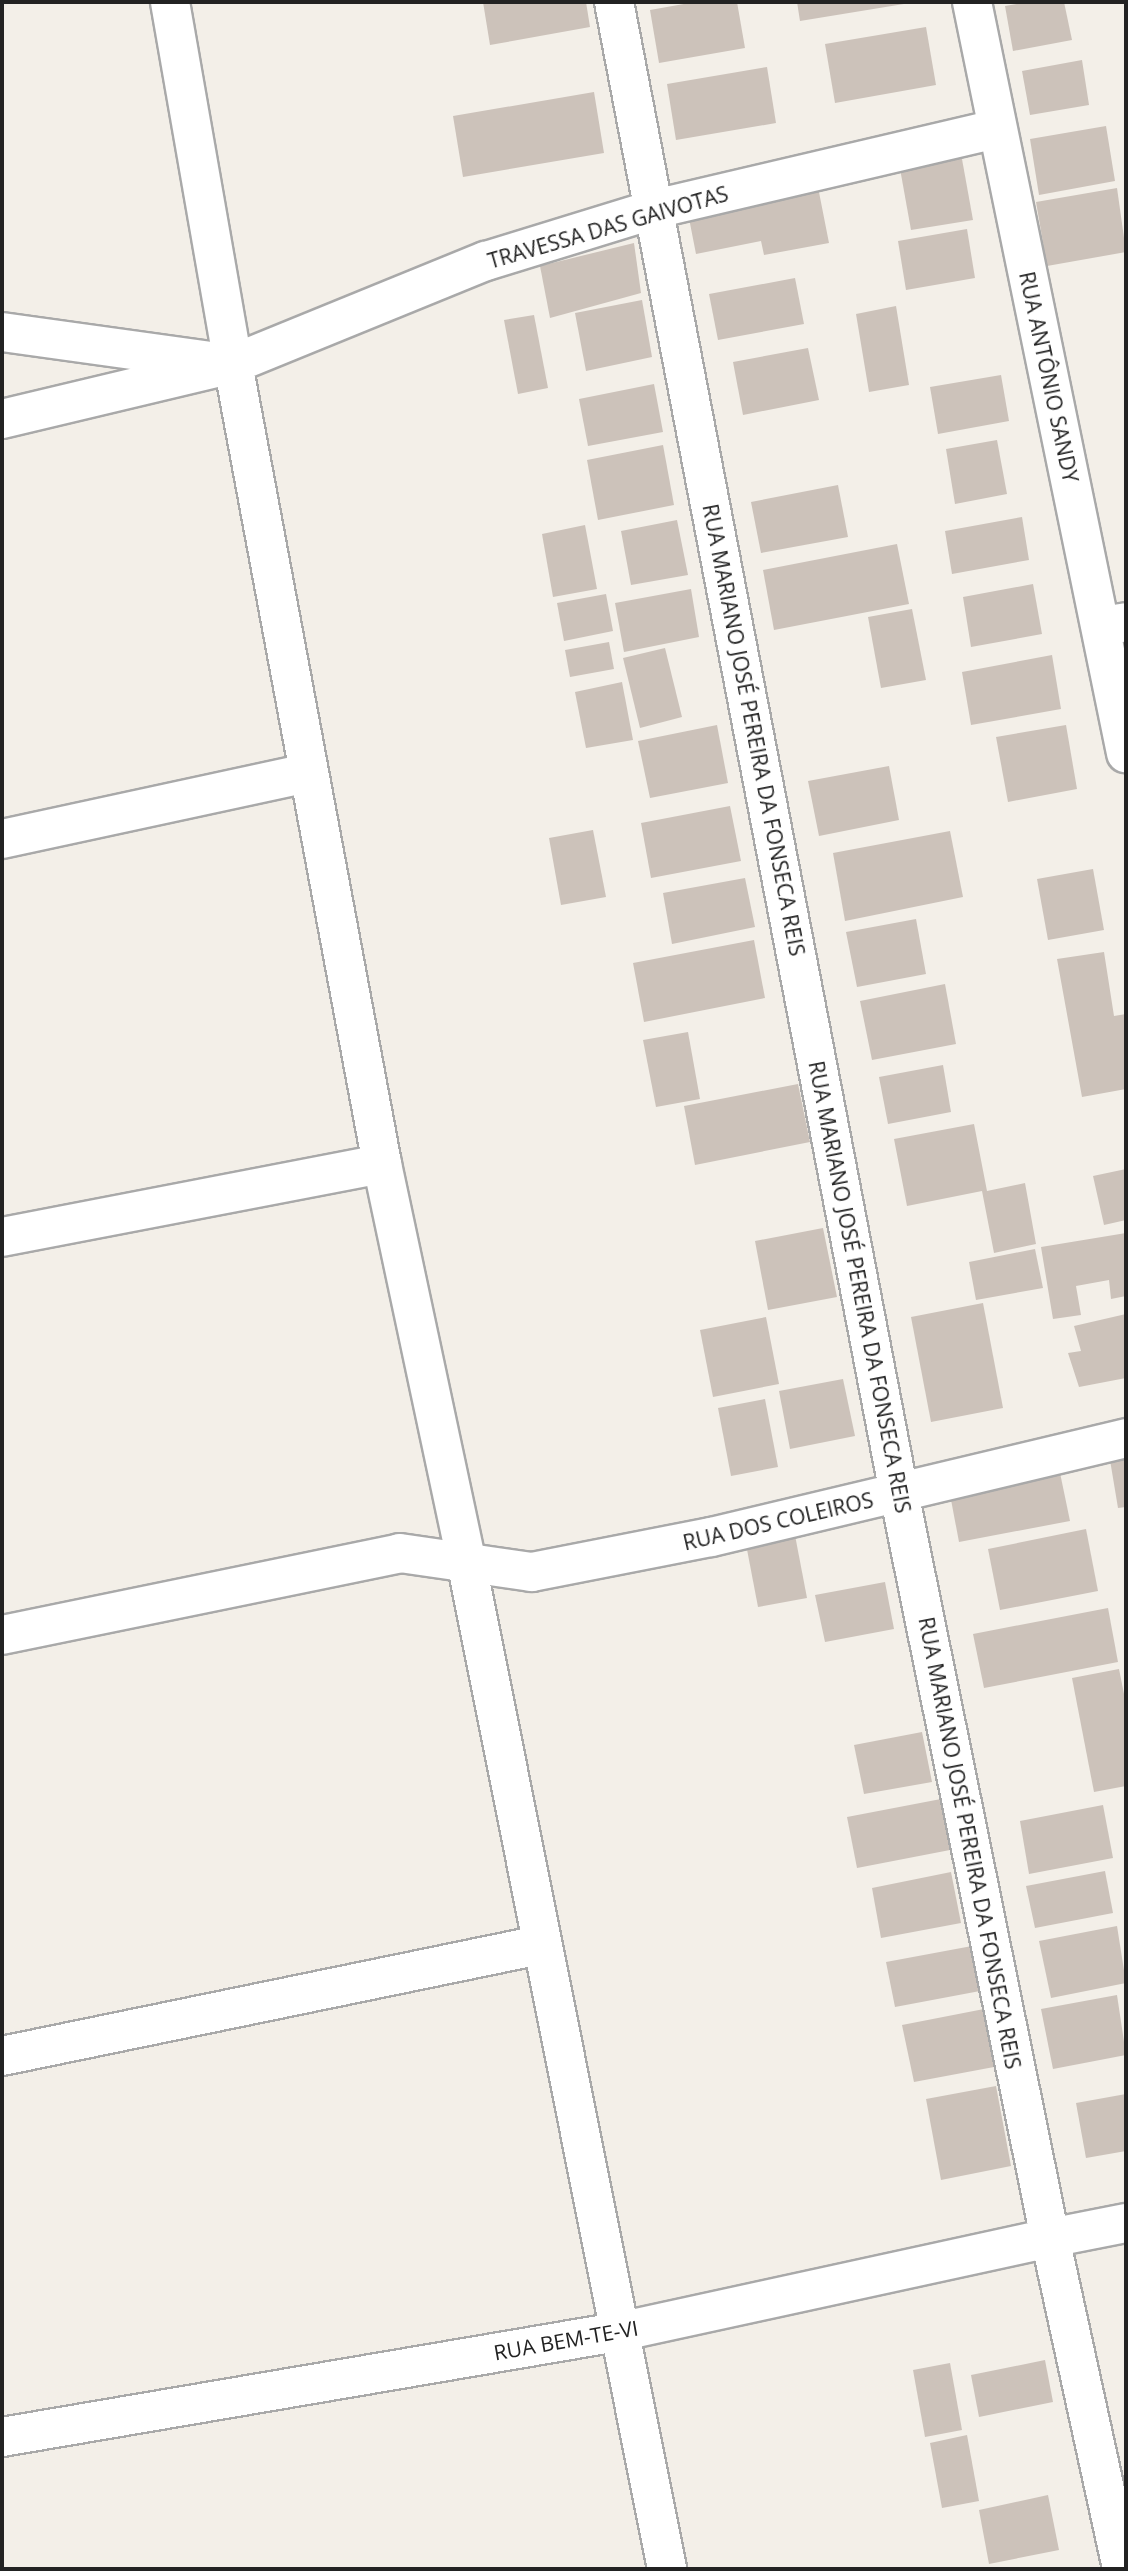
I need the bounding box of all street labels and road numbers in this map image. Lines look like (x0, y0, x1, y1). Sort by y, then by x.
street label: TRAVESSA DAS GAIVOTAS (485, 181, 731, 273)
street label: RUA ANTÔNIO SANDY (1014, 269, 1084, 485)
street label: RUA MARIANO JOSÉ PEREIRA DA FONSECA REIS (698, 502, 810, 958)
street label: RUA MARIANO JOSÉ PEREIRA DA FONSECA REIS (804, 1059, 916, 1515)
street label: RUA DOS COLEIROS (680, 1487, 876, 1555)
street label: RUA MARIANO JOSÉ PEREIRA DA FONSECA REIS (914, 1615, 1026, 2071)
street label: RUA BEM-TE-VI (492, 2315, 640, 2365)

